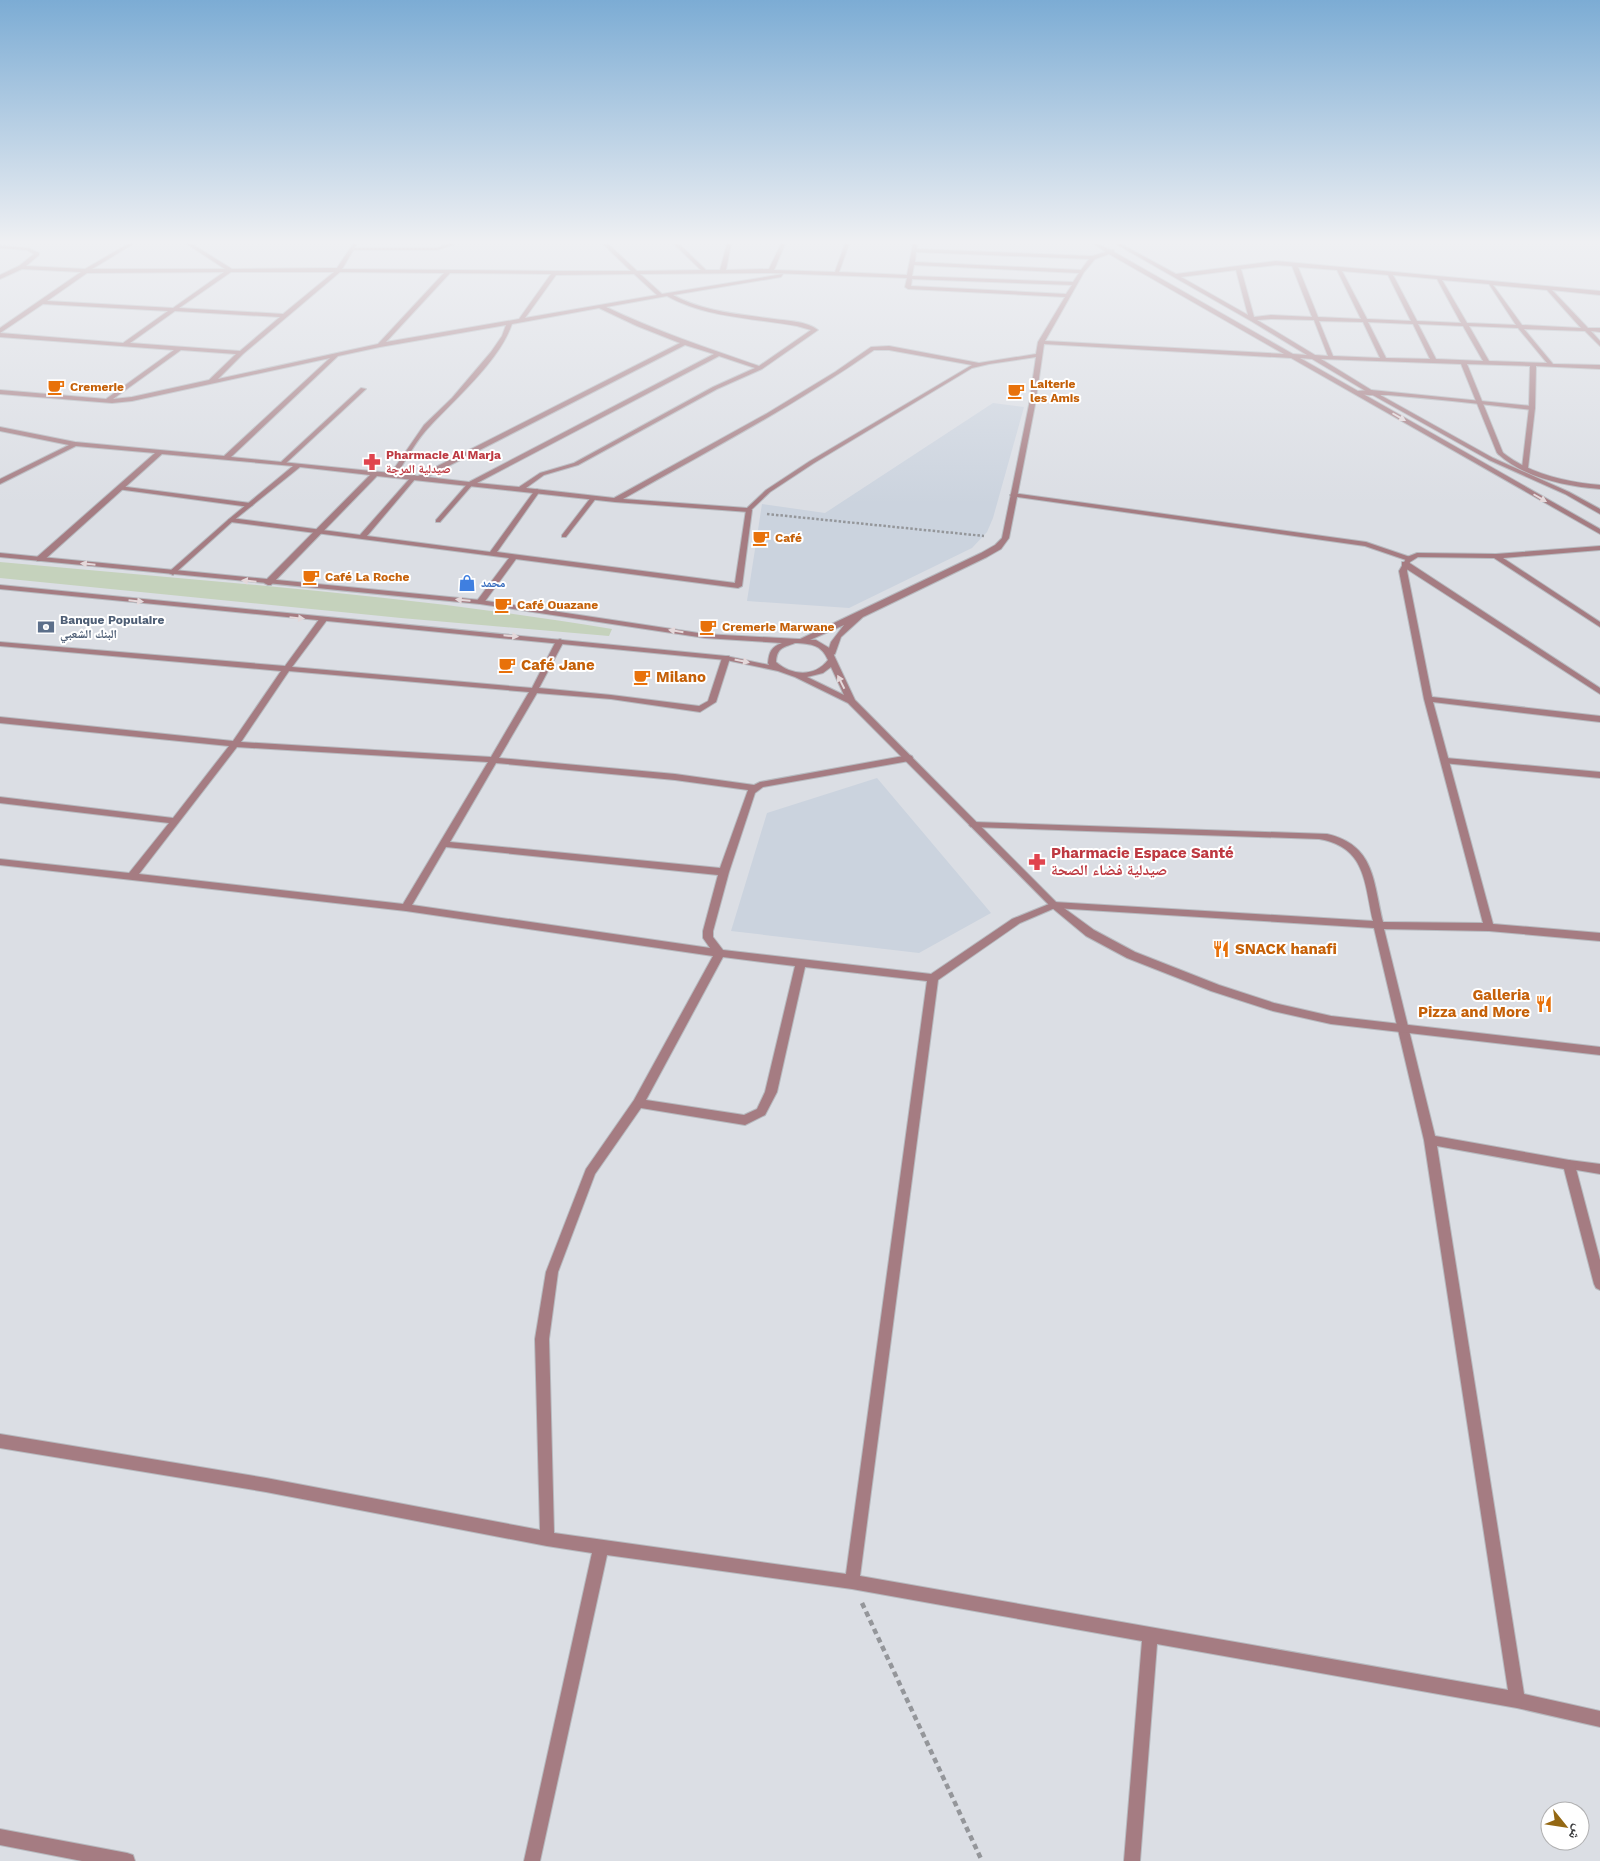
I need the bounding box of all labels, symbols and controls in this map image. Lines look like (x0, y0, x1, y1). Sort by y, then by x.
cafe icon: Cremerie (46, 377, 66, 397)
place label: Laiterie les Amis (1030, 377, 1080, 405)
place label: Cremerie (70, 380, 124, 394)
cafe icon: Laiterie les Amis (1006, 381, 1026, 401)
one-way arrow (1393, 413, 1406, 422)
place label: Pharmacie Al Marja صيدلية المرجة (386, 448, 501, 476)
pharmacy icon: Pharmacie Al Marja صيدلية المرجة (362, 452, 382, 472)
one-way arrow (1533, 494, 1548, 502)
cafe icon: Café (751, 528, 771, 548)
place label: Café (775, 531, 802, 545)
one-way arrow (79, 560, 95, 568)
cafe icon: Café La Roche (301, 567, 321, 587)
place label: Café La Roche (325, 570, 410, 584)
shop icon: محمد (457, 573, 477, 593)
place label: محمد (481, 576, 506, 590)
one-way arrow (241, 577, 257, 585)
cafe icon: Café Ouazane (493, 595, 513, 615)
one-way arrow (455, 596, 471, 604)
one-way arrow (128, 597, 144, 605)
place label: Café Ouazane (517, 598, 598, 612)
place label: Banque Populaire البنك الشعبي (60, 613, 164, 644)
one-way arrow (289, 614, 305, 622)
bank icon: Banque Populaire البنك الشعبي (36, 617, 56, 637)
cafe icon: Cremerie Marwane (698, 617, 718, 637)
place label: Cremerie Marwane (722, 620, 835, 634)
one-way arrow (668, 627, 684, 635)
one-way arrow (504, 633, 520, 641)
cafe icon: Café Jane (497, 655, 517, 675)
place label: Café Jane (521, 656, 595, 674)
one-way arrow (735, 658, 751, 666)
cafe icon: Milano (632, 667, 652, 687)
place label: Milano (656, 668, 706, 686)
one-way arrow (837, 675, 845, 689)
place label: Pharmacie Espace Santé صيدلية فضاء الصحة (1051, 844, 1234, 879)
pharmacy icon: Pharmacie Espace Santé صيدلية فضاء الصحة (1027, 852, 1047, 872)
restaurant icon: SNACK hanafi (1211, 939, 1231, 959)
place label: SNACK hanafi (1235, 940, 1337, 958)
place label: Galleria Pizza and More (1418, 986, 1530, 1021)
restaurant icon: Galleria Pizza and More (1534, 994, 1554, 1014)
north arrow (1540, 1801, 1590, 1851)
text: ش (1565, 1822, 1587, 1843)

